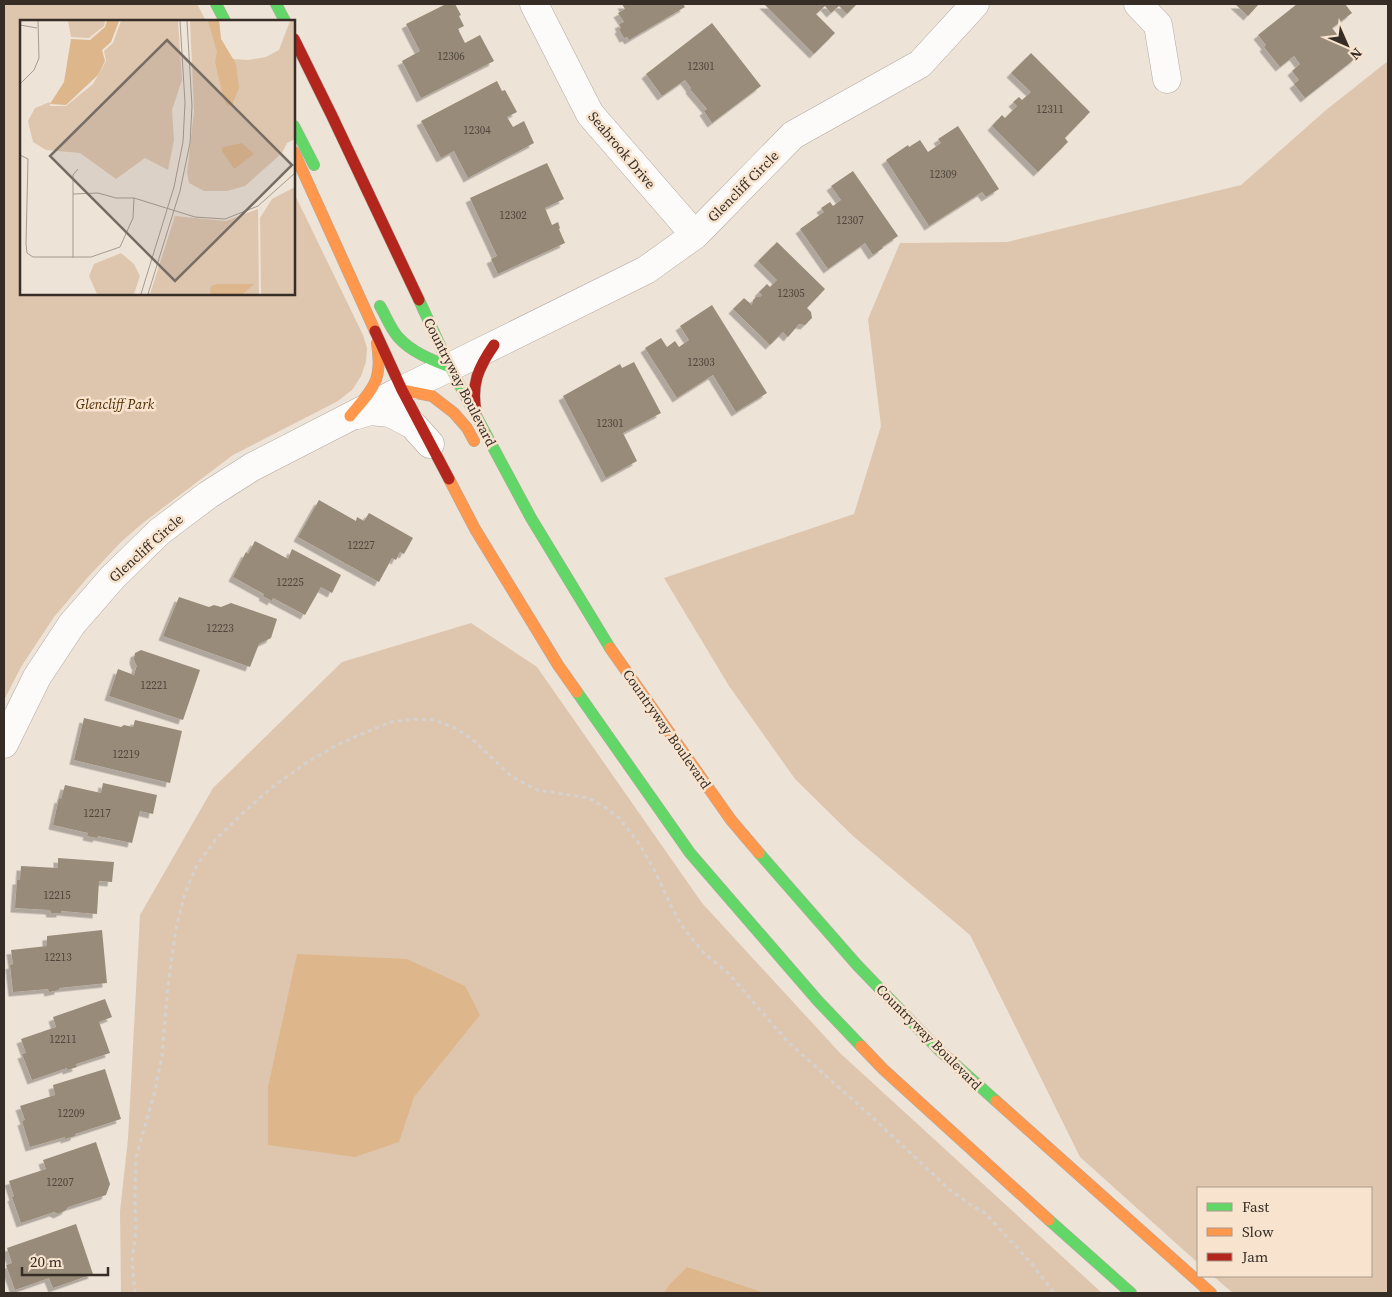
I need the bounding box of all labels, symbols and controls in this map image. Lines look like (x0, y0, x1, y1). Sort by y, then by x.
inset map (20, 20, 295, 295)
north arrow (1322, 20, 1372, 70)
text: N (1346, 44, 1367, 65)
house number: 12306 (437, 49, 465, 64)
house number: 12301 (687, 59, 715, 74)
house number: 12311 (1036, 102, 1064, 117)
street label: Seabrook Drive (584, 107, 660, 193)
house number: 12304 (463, 123, 491, 138)
street label: Glencliff Circle (703, 146, 783, 226)
house number: 12309 (929, 167, 957, 182)
house number: 12302 (499, 208, 527, 223)
house number: 12307 (836, 213, 864, 228)
house number: 12305 (777, 286, 805, 301)
street label: Countryway Boulevard (419, 314, 501, 450)
house number: 12303 (687, 355, 715, 370)
park label: Glencliff Park (76, 394, 155, 414)
house number: 12301 (596, 416, 624, 431)
street label: Glencliff Circle (105, 509, 187, 587)
house number: 12227 (347, 538, 375, 553)
house number: 12225 (276, 575, 304, 590)
house number: 12223 (206, 621, 234, 636)
street label: Countryway Boulevard (618, 665, 716, 793)
house number: 12221 (140, 678, 168, 693)
house number: 12219 (112, 747, 140, 762)
house number: 12217 (83, 806, 111, 821)
house number: 12215 (43, 888, 71, 903)
house number: 12213 (44, 950, 72, 965)
street label: Countryway Boulevard (872, 980, 986, 1094)
house number: 12211 (49, 1032, 77, 1047)
house number: 12209 (57, 1106, 85, 1121)
house number: 12207 (46, 1175, 74, 1190)
legend (1197, 1187, 1372, 1277)
text: Fast (1242, 1196, 1269, 1217)
text: Slow (1242, 1221, 1274, 1242)
scale bar (22, 1244, 109, 1276)
text: Jam (1241, 1246, 1269, 1267)
text: 20 m (30, 1251, 62, 1272)

